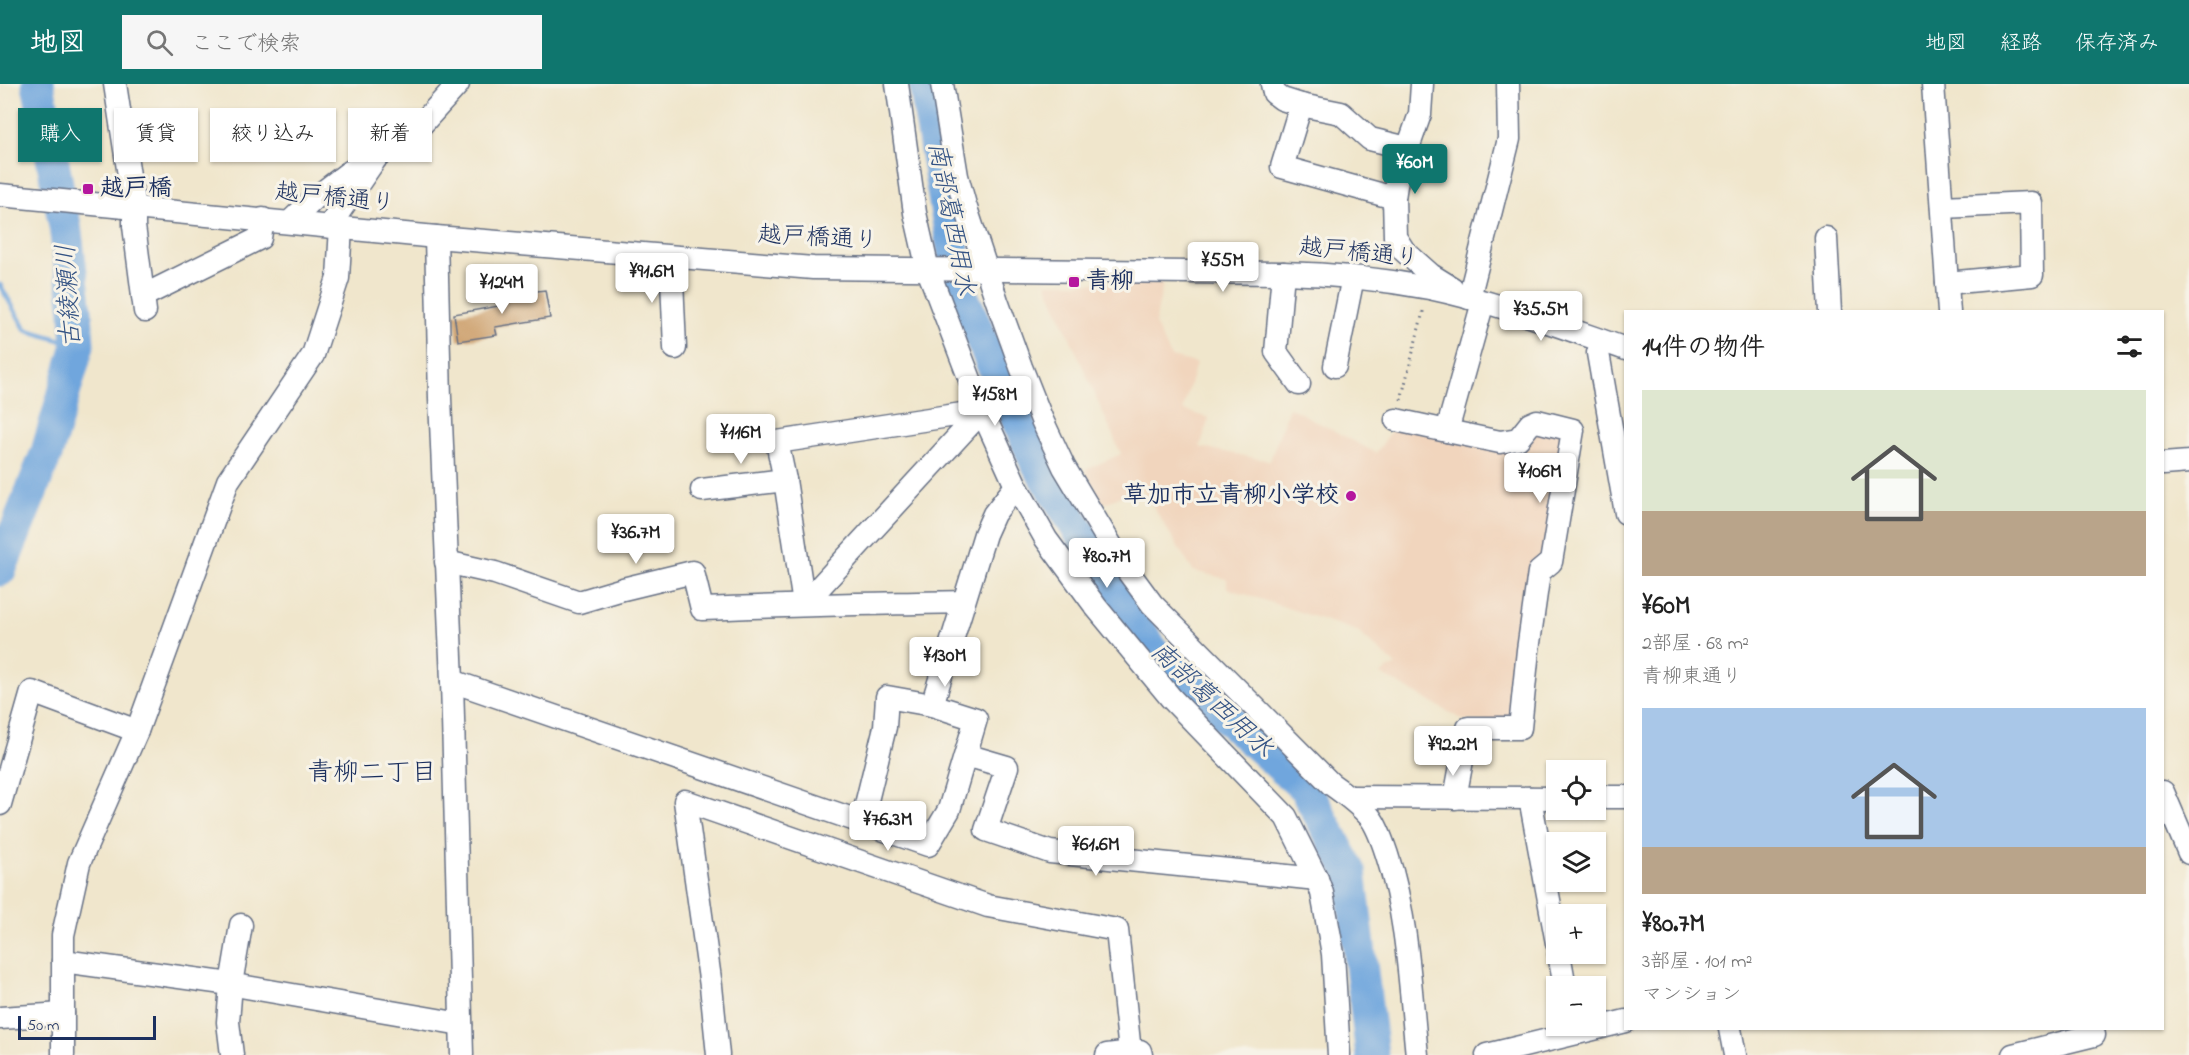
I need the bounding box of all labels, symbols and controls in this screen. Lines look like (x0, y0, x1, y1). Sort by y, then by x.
search box (122, 15, 542, 69)
text: 地図 (30, 24, 86, 65)
icon: search (143, 26, 176, 59)
text: ここで検索 (191, 29, 301, 61)
text: 地図 (1925, 29, 1967, 59)
text: 経路 (2000, 29, 2042, 59)
text: 保存済み (2075, 29, 2159, 59)
chip: 購入 (18, 108, 102, 162)
chip: 賃貸 (114, 108, 198, 162)
chip: 絞り込み (210, 108, 336, 162)
chip: 新着 (348, 108, 432, 162)
water label: 南部葛西用水 (916, 139, 984, 299)
pin: ¥60M (1379, 144, 1451, 195)
text: ¥60M (1396, 149, 1434, 178)
place label: 越戸橋 (100, 172, 172, 207)
street label: 越戸橋通り (273, 175, 397, 223)
marker: 越戸橋 (81, 182, 95, 196)
street label: 越戸橋通り (757, 218, 879, 260)
street label: 越戸橋通り (1297, 230, 1421, 278)
pin: ¥55M (1187, 242, 1259, 293)
water label: 古綾瀬川 (48, 243, 92, 349)
text: ¥55M (1202, 247, 1244, 276)
pin: ¥91.6M (603, 253, 701, 304)
text: ¥91.6M (629, 258, 675, 287)
pin: ¥124M (460, 264, 544, 315)
place label: 青柳 (1086, 265, 1134, 300)
text: ¥124M (480, 269, 524, 298)
marker: 青柳 (1067, 275, 1081, 289)
pin: ¥35.5M (1492, 291, 1590, 342)
text: ¥35.5M (1513, 296, 1569, 325)
text: 14件の物件 (1642, 330, 1765, 368)
icon: filters (2113, 330, 2146, 363)
pin: ¥158M (953, 376, 1037, 427)
text: ¥158M (972, 381, 1018, 410)
pin: ¥116M (699, 414, 783, 465)
text: ¥116M (720, 419, 762, 448)
icon: home (1840, 429, 1948, 537)
pin: ¥106M (1498, 453, 1582, 504)
text: ¥106M (1518, 458, 1562, 487)
place label: 草加市立青柳小学校 (1123, 479, 1339, 514)
marker: 草加市立青柳小学校 (1344, 489, 1358, 503)
pin: ¥36.7M (587, 514, 685, 565)
text: ¥36.7M (611, 519, 661, 548)
pin: ¥80.7M (1058, 538, 1156, 589)
text: ¥80.7M (1083, 543, 1131, 572)
text: ¥60M (1642, 588, 1691, 626)
text: 2部屋 · 68 m² (1642, 630, 1749, 659)
water label: 南部葛西用水 (1141, 634, 1281, 768)
pin: ¥130M (903, 637, 987, 688)
text: ¥130M (923, 642, 967, 671)
text: 青柳東通り (1642, 663, 1742, 692)
pin: ¥92.2M (1404, 726, 1502, 777)
text: ¥92.2M (1428, 731, 1478, 760)
icon: home (1840, 747, 1948, 855)
district label: 青柳二丁目 (307, 755, 437, 793)
map controls (1546, 760, 1606, 1036)
button: locate (1546, 760, 1606, 820)
pin: ¥76.3M (839, 801, 937, 852)
text: ¥76.3M (863, 806, 913, 835)
pin: ¥61.6M (1047, 826, 1145, 877)
text: ¥61.6M (1072, 831, 1120, 860)
button: layers (1546, 832, 1606, 892)
button: + (1546, 904, 1606, 964)
text: ¥80.7M (1642, 906, 1705, 944)
text: 3部屋 · 101 m² (1642, 948, 1752, 977)
button: − (1546, 976, 1606, 1036)
text: マンション (1642, 981, 1741, 1010)
scale bar (18, 1013, 156, 1040)
text: 50 m (27, 1014, 59, 1038)

